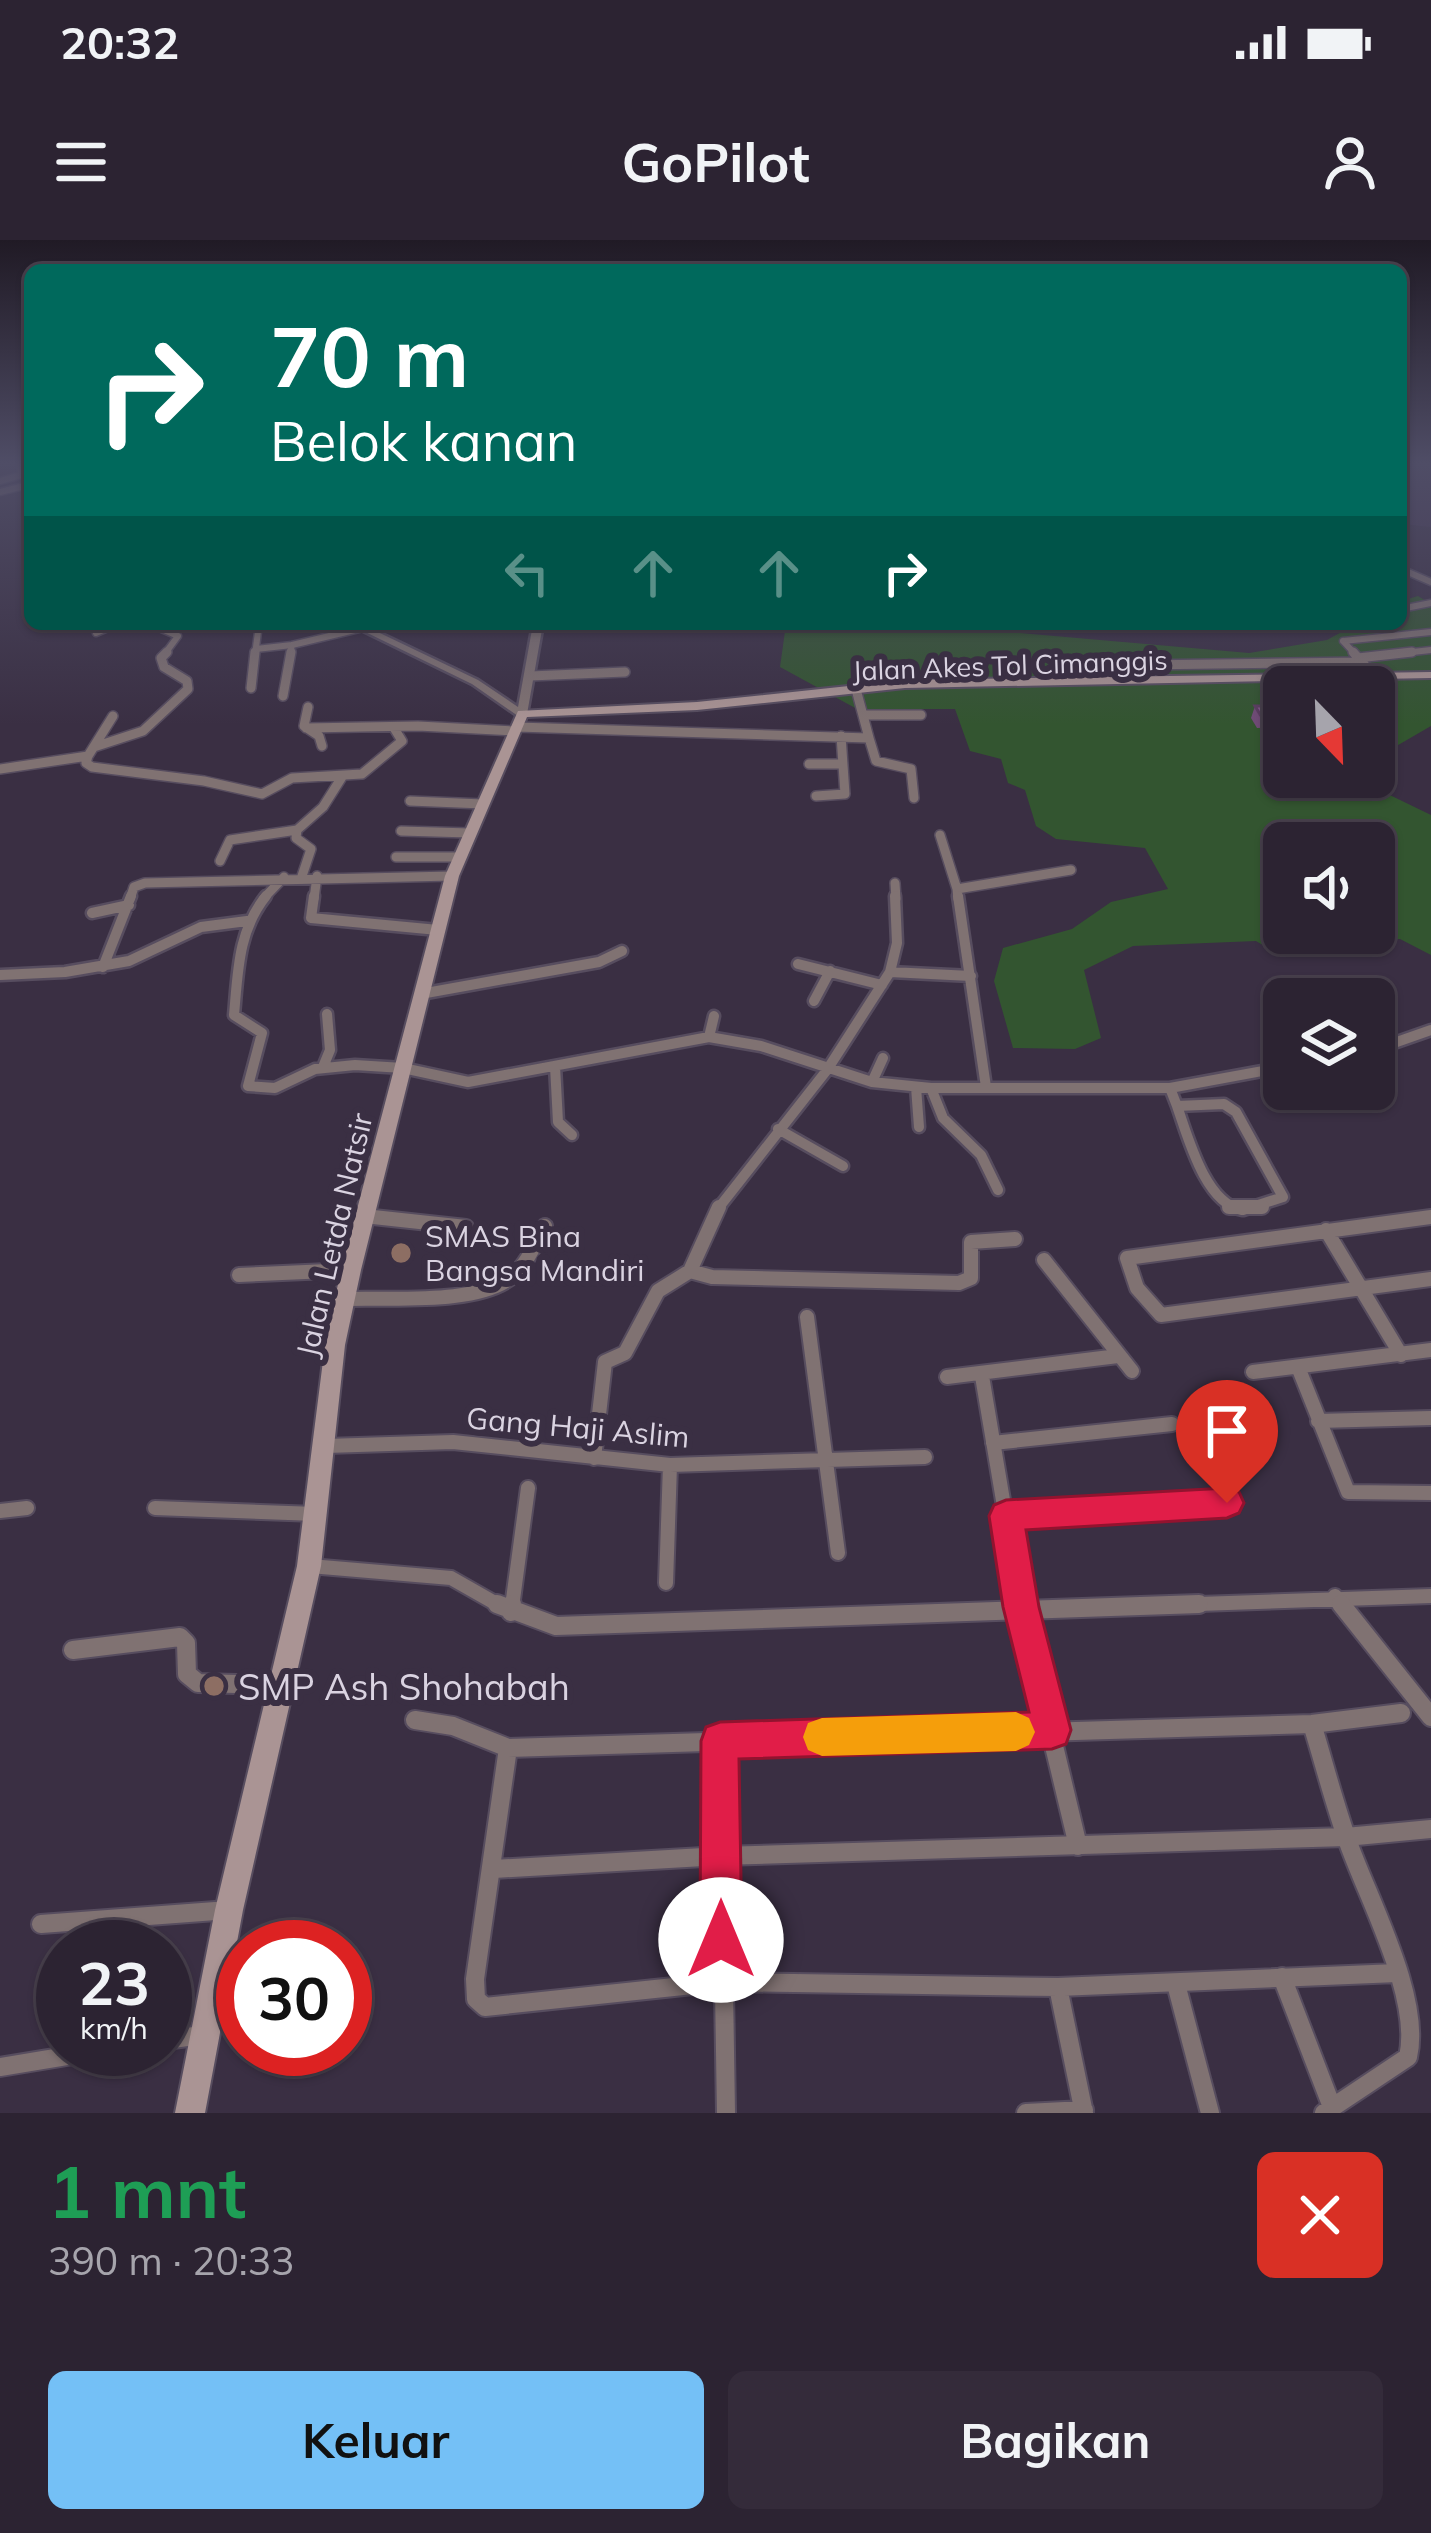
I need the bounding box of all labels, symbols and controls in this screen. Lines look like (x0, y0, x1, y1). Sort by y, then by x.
text: 20:32 (60, 14, 179, 70)
text: GoPilot (621, 128, 810, 196)
icon: menu (48, 129, 114, 195)
icon: person (1317, 129, 1383, 195)
text: 70 m (270, 303, 469, 408)
icon: right (72, 312, 228, 468)
text: Belok kanan (270, 407, 577, 475)
icon: left (494, 540, 560, 606)
icon: ahead (620, 540, 686, 606)
icon: ahead (746, 540, 812, 606)
icon: right (872, 540, 938, 606)
street label: Jalan Akes Tol Cimanggis (852, 643, 1168, 687)
north arrow (1263, 666, 1395, 798)
map controls (1263, 666, 1395, 1110)
button: sound (1263, 822, 1395, 954)
button: layers (1263, 978, 1395, 1110)
street label: Jalan Letda Natsir (287, 1109, 381, 1361)
place label: SMAS Bina Bangsa Mandiri (425, 1217, 644, 1289)
marker: SMAS Bina Bangsa Mandiri (388, 1240, 414, 1266)
pin (1176, 1380, 1278, 1503)
street label: Gang Haji Aslim (465, 1398, 691, 1456)
icon: arrive (1194, 1398, 1260, 1464)
place label: SMP Ash Shohabah (238, 1664, 570, 1709)
marker: SMP Ash Shohabah (201, 1673, 227, 1699)
position arrow (658, 1877, 784, 2003)
speed limit sign: 30 (216, 1920, 372, 2076)
text: 23 (78, 1945, 150, 2020)
text: km/h (80, 2009, 148, 2047)
text: 1 mnt (48, 2146, 246, 2236)
button: close (1257, 2152, 1383, 2278)
text: 390 m · 20:33 (48, 2236, 294, 2285)
button: Keluar (48, 2371, 704, 2509)
button: Bagikan (728, 2371, 1383, 2509)

